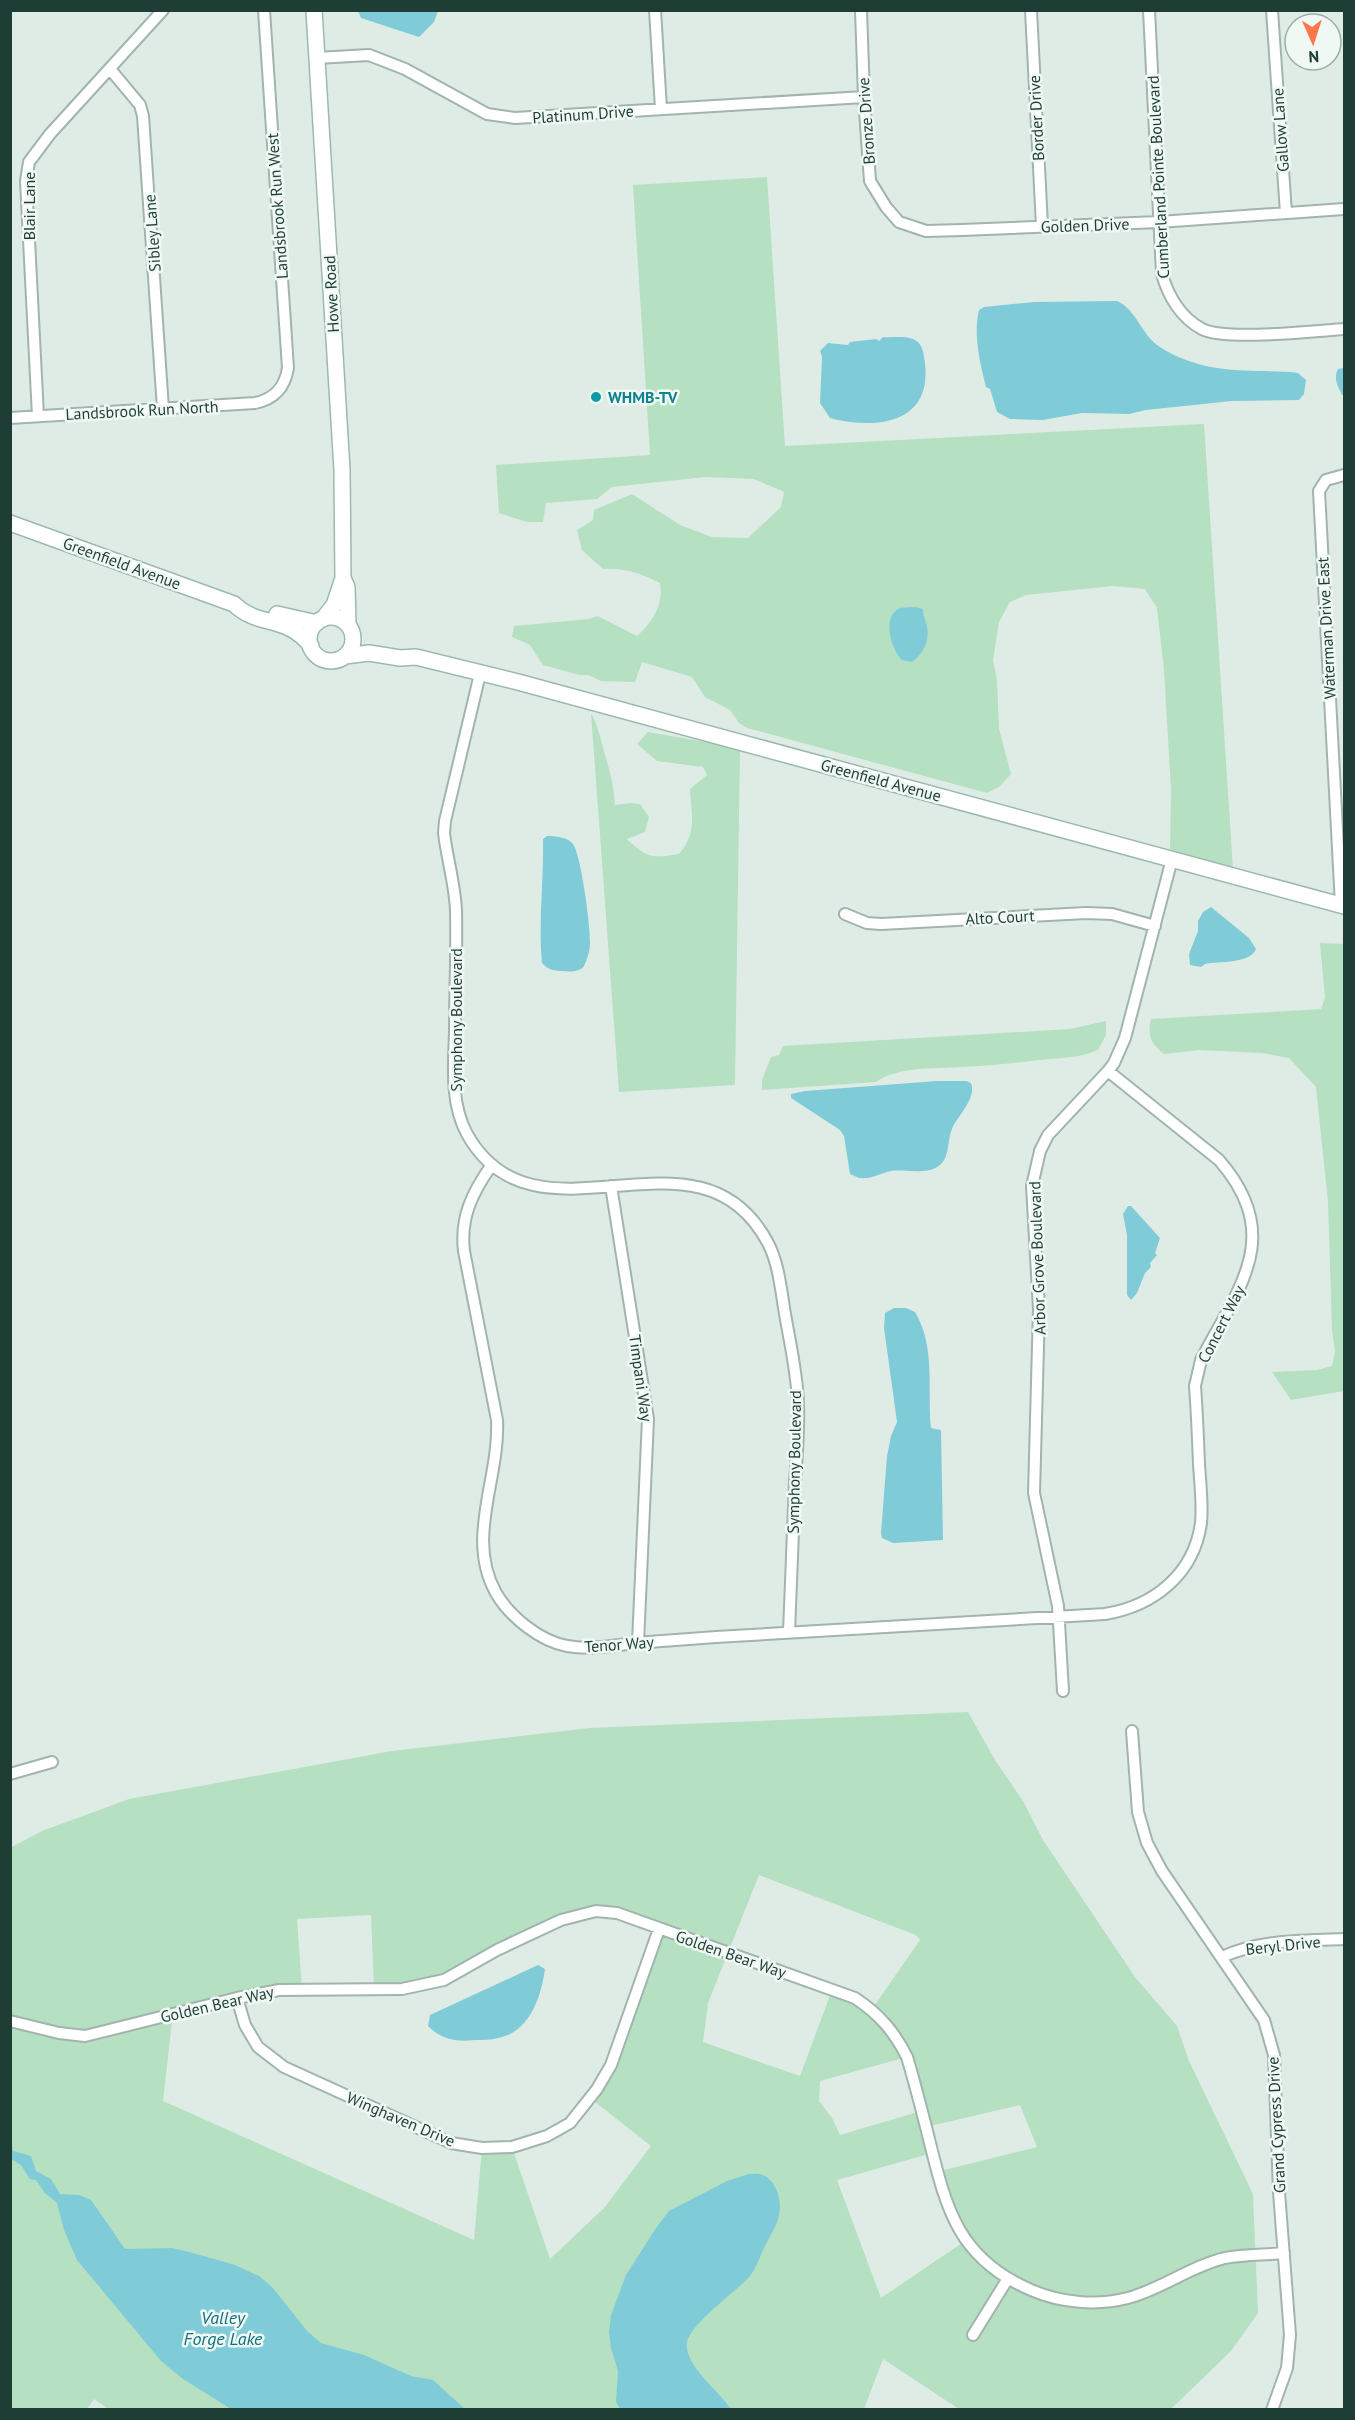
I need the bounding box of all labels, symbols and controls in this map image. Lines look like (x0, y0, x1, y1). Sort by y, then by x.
north arrow (1283, 12, 1343, 72)
text: N (1308, 47, 1320, 67)
street label: Border Drive (1024, 75, 1048, 161)
street label: Cumberland Pointe Boulevard (1143, 75, 1173, 279)
street label: Bronze Drive (853, 77, 879, 165)
street label: Gallow Lane (1267, 87, 1293, 173)
street label: Platinum Drive (532, 100, 634, 128)
street label: Landsbrook Run West (262, 132, 292, 280)
street label: Blair Lane (19, 172, 39, 240)
street label: Sibley Lane (139, 193, 165, 273)
street label: Golden Drive (1040, 213, 1130, 237)
street label: Howe Road (319, 255, 343, 333)
place label: WHMB-TV (608, 387, 678, 407)
marker: WHMB-TV (589, 390, 603, 404)
street label: Landsbrook Run North (65, 396, 219, 424)
street label: Greenfield Avenue (60, 532, 184, 594)
street label: Waterman Drive East (1312, 556, 1340, 699)
street label: Greenfield Avenue (819, 754, 943, 806)
street label: Alto Court (965, 905, 1036, 929)
street label: Symphony Boulevard (446, 948, 466, 1092)
street label: Arbor Grove Boulevard (1024, 1181, 1050, 1335)
street label: Concert Way (1193, 1281, 1249, 1366)
street label: Timpani Way (625, 1333, 657, 1423)
street label: Symphony Boulevard (783, 1390, 805, 1534)
street label: Tenor Way (584, 1632, 655, 1656)
street label: Golden Bear Way (673, 1926, 789, 1982)
street label: Beryl Drive (1245, 1931, 1321, 1959)
street label: Golden Bear Way (158, 1981, 276, 2027)
street label: Grand Cypress Drive (1262, 2056, 1290, 2194)
street label: Winghaven Drive (344, 2087, 458, 2151)
water label: Valley Forge Lake (184, 2306, 263, 2350)

